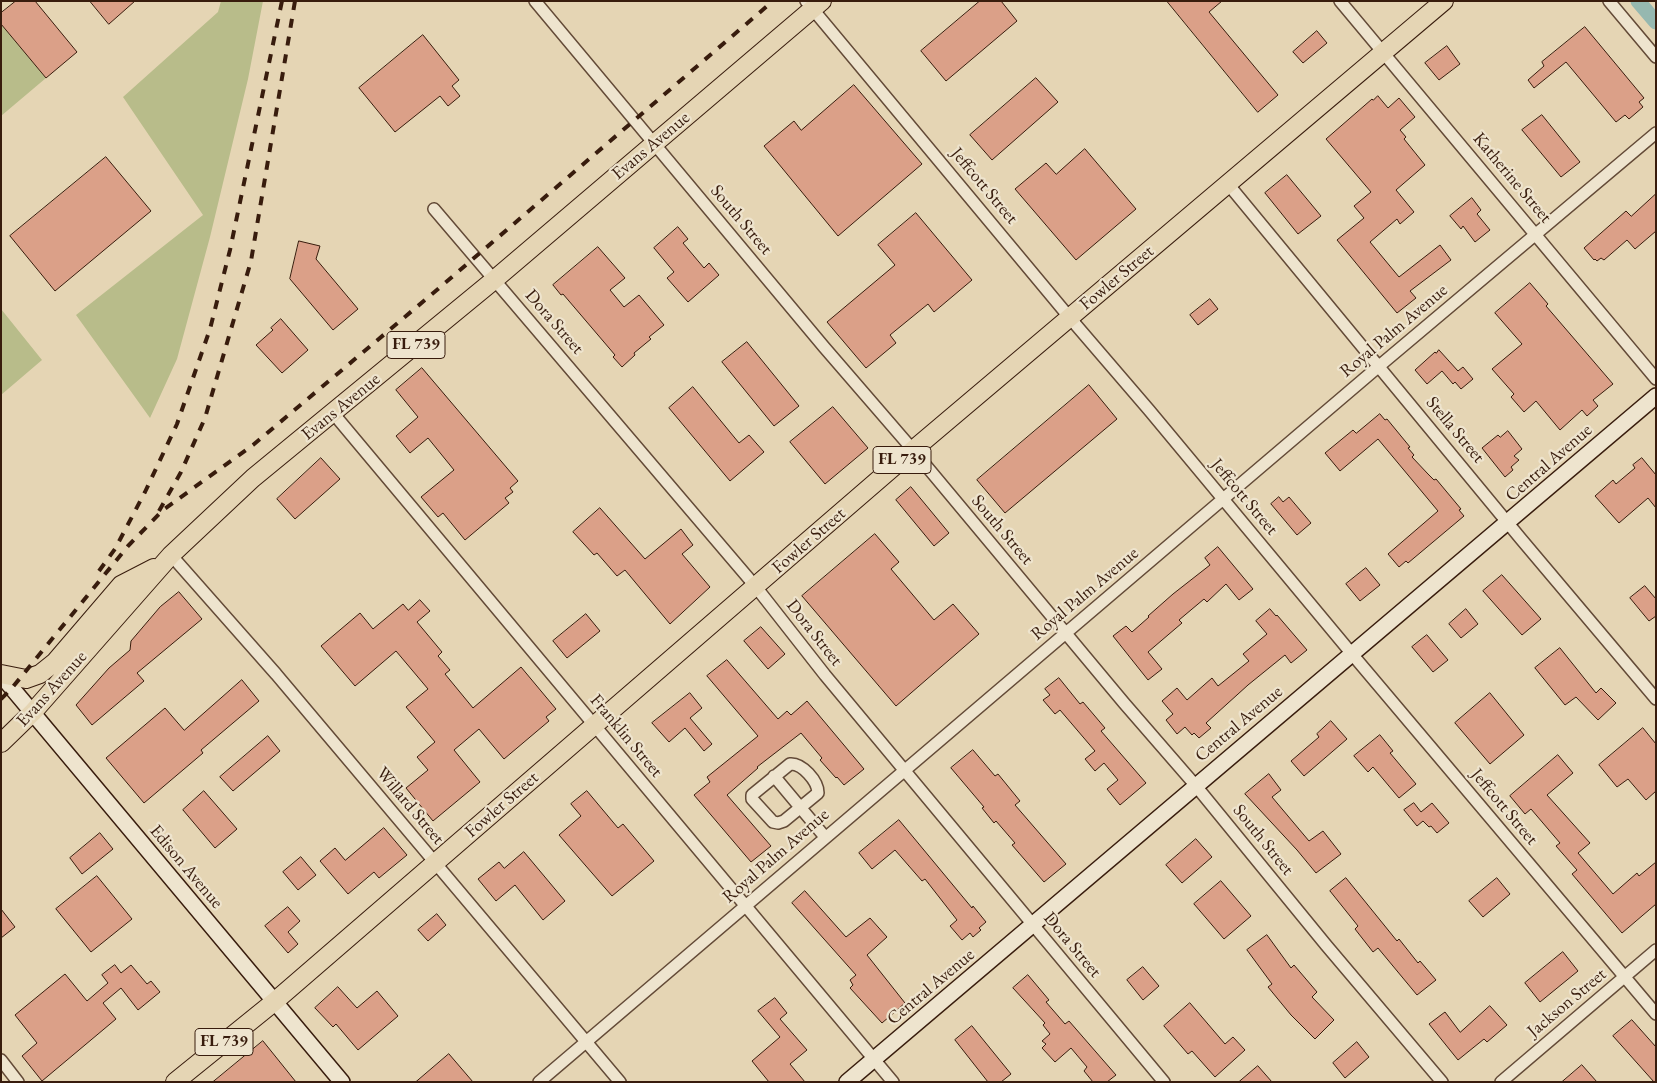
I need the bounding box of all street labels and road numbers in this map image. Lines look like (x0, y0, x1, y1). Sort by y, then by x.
street label: Evans Avenue (608, 107, 694, 185)
street label: Katherine Street (1468, 128, 1556, 228)
street label: Jeffcott Street (946, 143, 1022, 229)
street label: South Street (705, 181, 777, 259)
street label: Fowler Street (1076, 241, 1158, 315)
street label: Royal Palm Avenue (1336, 280, 1452, 382)
street label: Dora Street (520, 285, 588, 359)
road number: FL 739 (387, 332, 445, 358)
street label: Evans Avenue (297, 369, 385, 445)
street label: Stella Street (1421, 392, 1489, 468)
street label: Central Avenue (1501, 420, 1597, 506)
road number: FL 739 (873, 446, 931, 474)
street label: Jeffcott Street (1206, 454, 1282, 540)
street label: South Street (966, 491, 1038, 569)
street label: Fowler Street (768, 503, 850, 579)
street label: Royal Palm Avenue (1027, 543, 1143, 645)
street label: Dora Street (781, 595, 847, 671)
street label: Evans Avenue (12, 646, 92, 732)
street label: Central Avenue (1191, 681, 1287, 767)
street label: Franklin Street (585, 690, 667, 782)
street label: Willard Street (371, 763, 449, 849)
street label: Jeffcott Street (1466, 764, 1542, 850)
street label: Fowler Street (461, 767, 543, 843)
street label: South Street (1228, 800, 1298, 880)
street label: Royal Palm Avenue (718, 804, 834, 908)
street label: Edison Avenue (145, 821, 227, 913)
street label: Dora Street (1038, 908, 1106, 982)
street label: Central Avenue (883, 944, 979, 1030)
street label: Jackson Street (1523, 964, 1611, 1042)
road number: FL 739 (195, 1028, 253, 1056)

